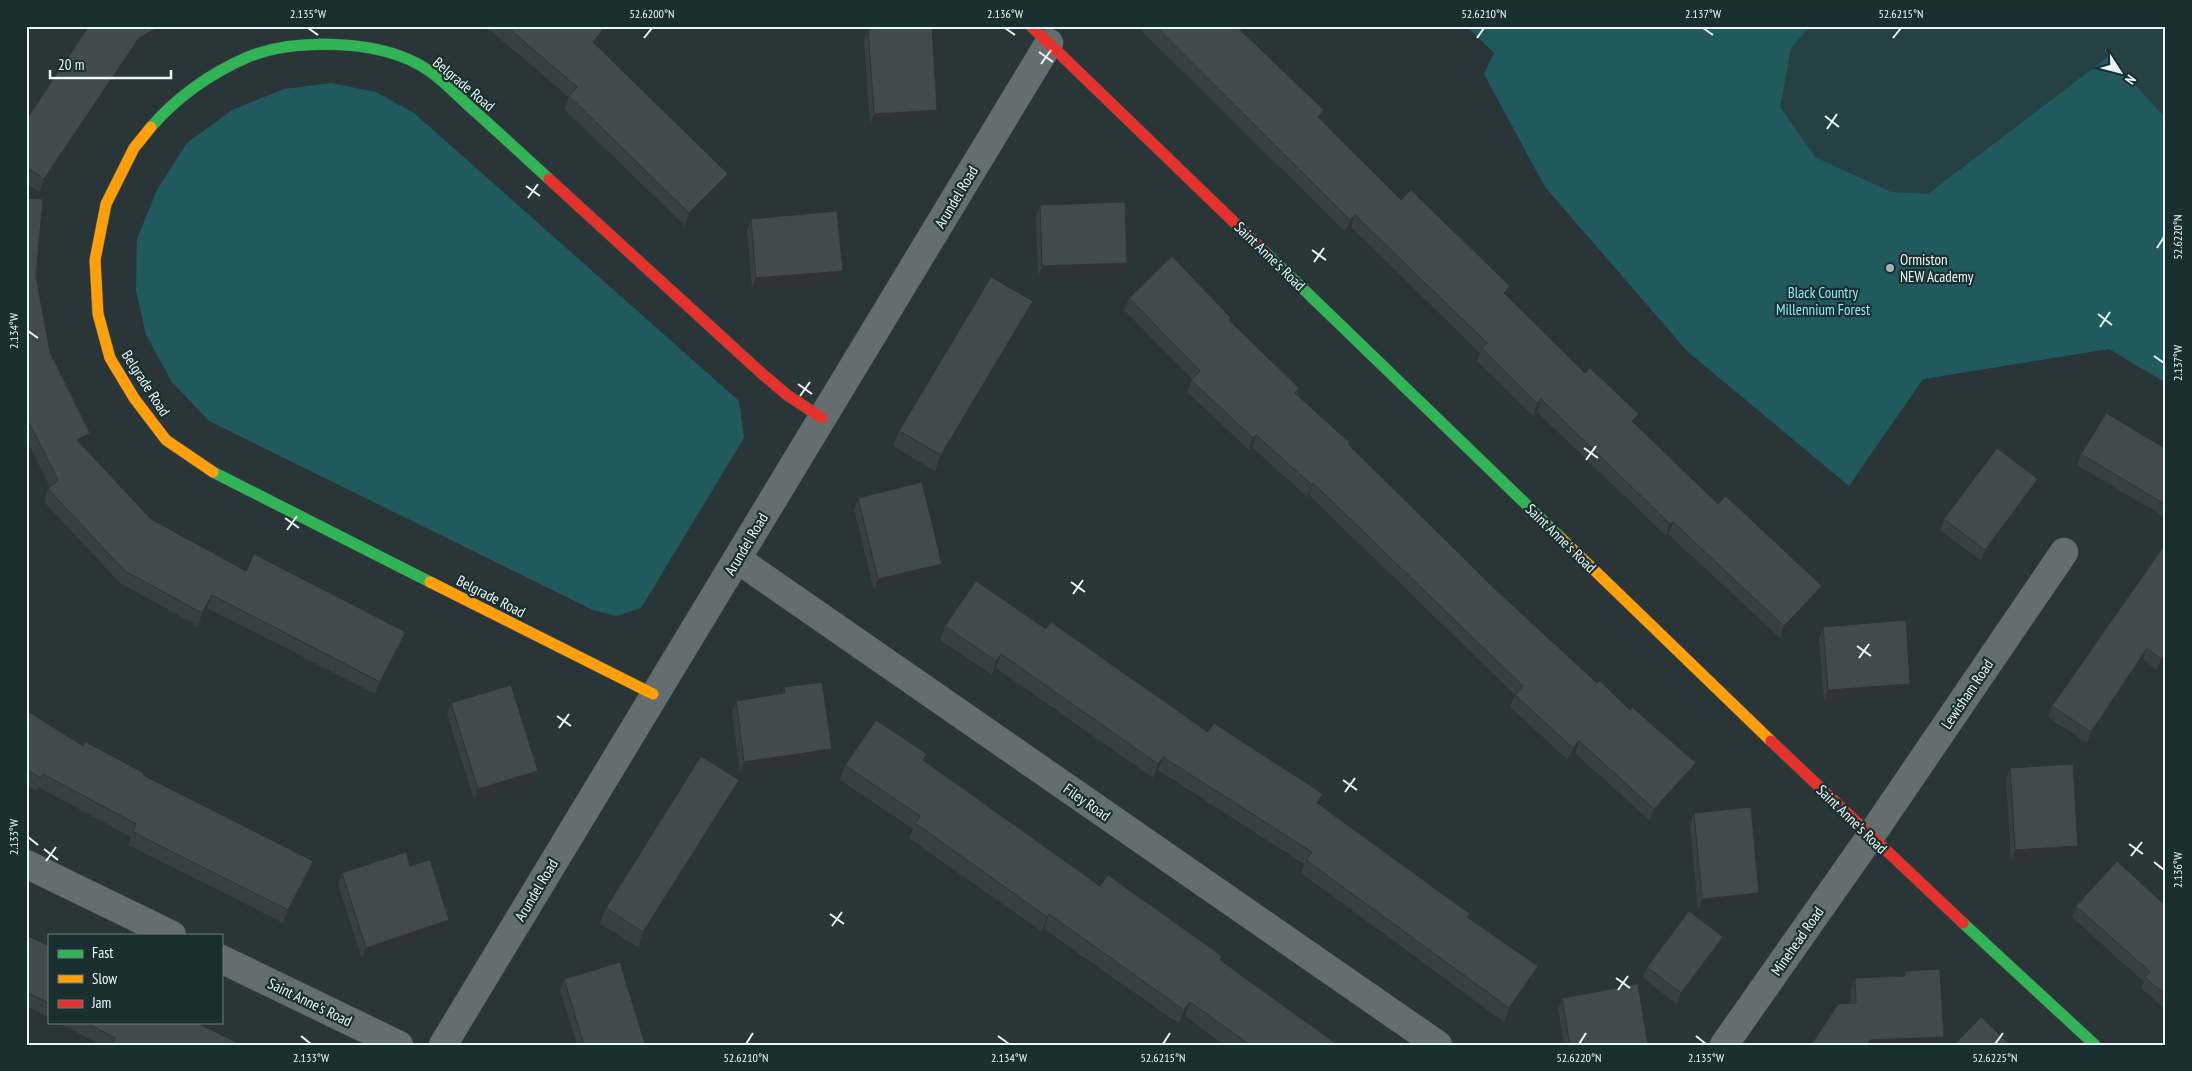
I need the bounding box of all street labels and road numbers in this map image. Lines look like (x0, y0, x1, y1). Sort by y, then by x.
street label: Belgrade Road (429, 53, 499, 115)
street label: Arundel Road (930, 162, 982, 232)
street label: Saint Anne's Road (1231, 217, 1309, 295)
street label: Belgrade Road (118, 346, 174, 420)
street label: Saint Anne's Road (1522, 499, 1600, 577)
street label: Arundel Road (720, 509, 772, 579)
street label: Belgrade Road (453, 571, 529, 621)
street label: Lewisham Road (1937, 656, 1997, 732)
street label: Filey Road (1060, 779, 1114, 825)
street label: Saint Anne's Road (1813, 780, 1891, 858)
street label: Arundel Road (510, 855, 562, 925)
street label: Minehead Road (1766, 903, 1828, 979)
street label: Saint Anne's Road (265, 973, 355, 1031)

